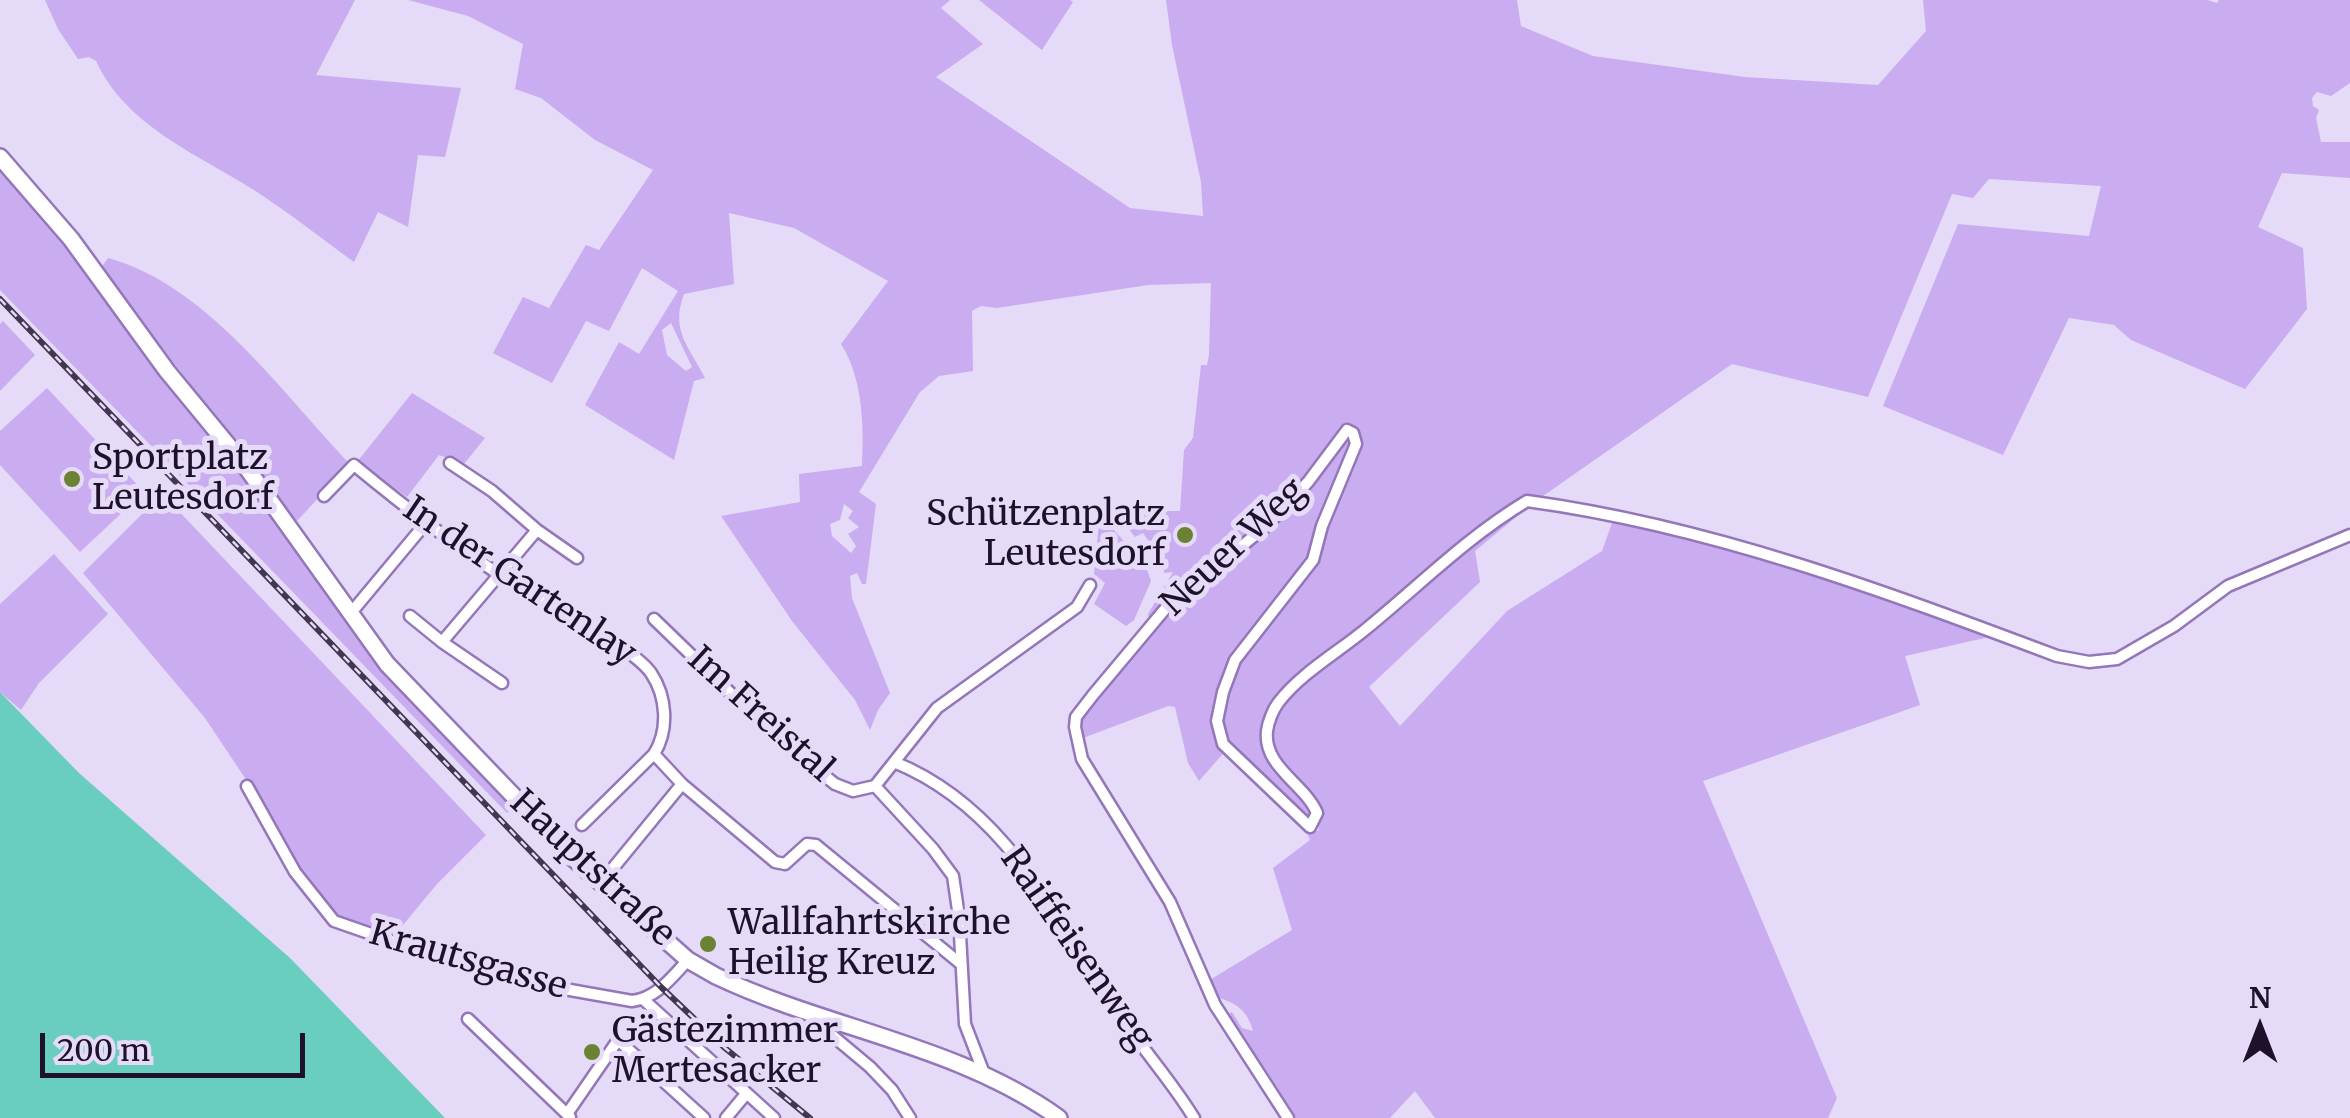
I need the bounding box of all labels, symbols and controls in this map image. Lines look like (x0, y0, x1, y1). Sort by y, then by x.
place label: Sportplatz Leutesdorf (92, 438, 273, 520)
marker: Sportplatz Leutesdorf (61, 468, 83, 490)
street label: Neuer Weg (1153, 471, 1315, 625)
street label: In der Gartenlay (395, 489, 643, 675)
place label: Schützenplatz Leutesdorf (926, 494, 1165, 576)
marker: Schützenplatz Leutesdorf (1174, 524, 1196, 546)
street label: Im Freistal (679, 639, 841, 791)
street label: Hauptstraße (501, 782, 683, 956)
street label: Raiffeisenweg (991, 840, 1161, 1058)
place label: Wallfahrtskirche Heilig Kreuz (728, 903, 1011, 985)
street label: Krautsgasse (364, 913, 572, 1009)
marker: Wallfahrtskirche Heilig Kreuz (697, 933, 719, 955)
north arrow (2210, 978, 2310, 1078)
text: N (2249, 980, 2271, 1016)
place label: Gästezimmer Mertesacker (612, 1011, 838, 1093)
scale bar (45, 1013, 310, 1075)
text: 200 m (57, 1031, 150, 1069)
marker: Gästezimmer Mertesacker (581, 1041, 603, 1063)

